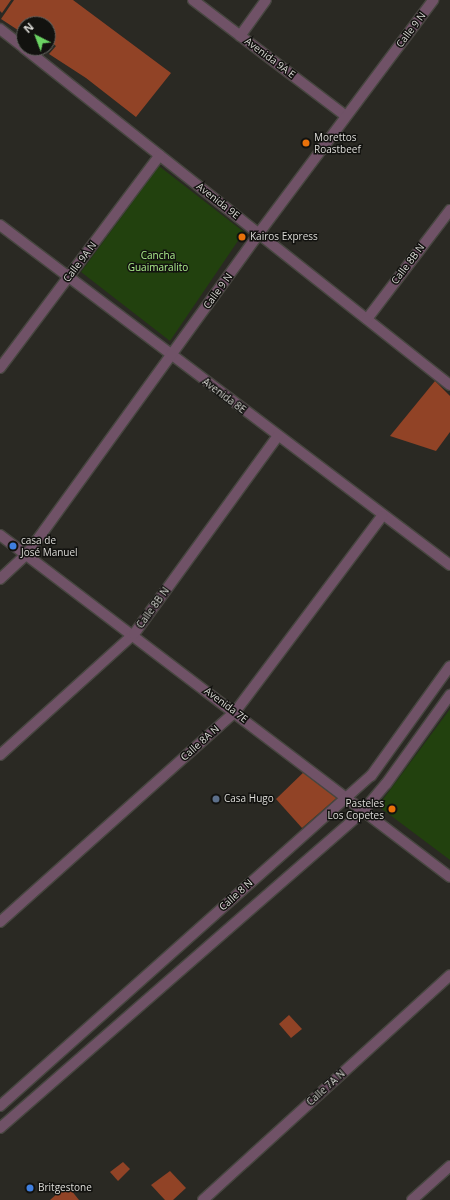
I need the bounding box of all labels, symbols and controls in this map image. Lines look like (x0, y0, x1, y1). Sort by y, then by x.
street label: Calle 9 N (394, 10, 428, 50)
north arrow (16, 16, 56, 56)
text: N (20, 19, 37, 36)
street label: Avenida 9A E (242, 35, 298, 81)
place label: Morettos Roastbeef (314, 131, 361, 154)
marker: Morettos Roastbeef (301, 138, 311, 148)
street label: Avenida 9E (194, 181, 242, 221)
place label: Kairos Express (250, 231, 318, 243)
marker: Kairos Express (237, 232, 247, 242)
street label: Calle 9A N (61, 240, 99, 284)
street label: Calle 8B N (389, 241, 427, 287)
park label: Cancha Guaimaralito (128, 249, 188, 272)
street label: Calle 9 N (201, 271, 235, 311)
street label: Avenida 8E (200, 376, 248, 416)
place label: casa de José Manuel (21, 534, 78, 558)
marker: casa de José Manuel (8, 541, 18, 551)
street label: Calle 8B N (134, 585, 172, 631)
street label: Avenida 7E (202, 685, 250, 725)
street label: Calle 8A N (178, 723, 222, 763)
place label: Casa Hugo (224, 793, 274, 805)
marker: Casa Hugo (211, 794, 221, 804)
place label: Pasteles Los Copetes (327, 797, 384, 820)
marker: Pasteles Los Copetes (387, 804, 397, 814)
street label: Calle 8 N (217, 877, 255, 913)
street label: Calle 7A N (304, 1068, 348, 1108)
place label: Britgestone (38, 1182, 92, 1194)
marker: Britgestone (25, 1183, 35, 1193)

